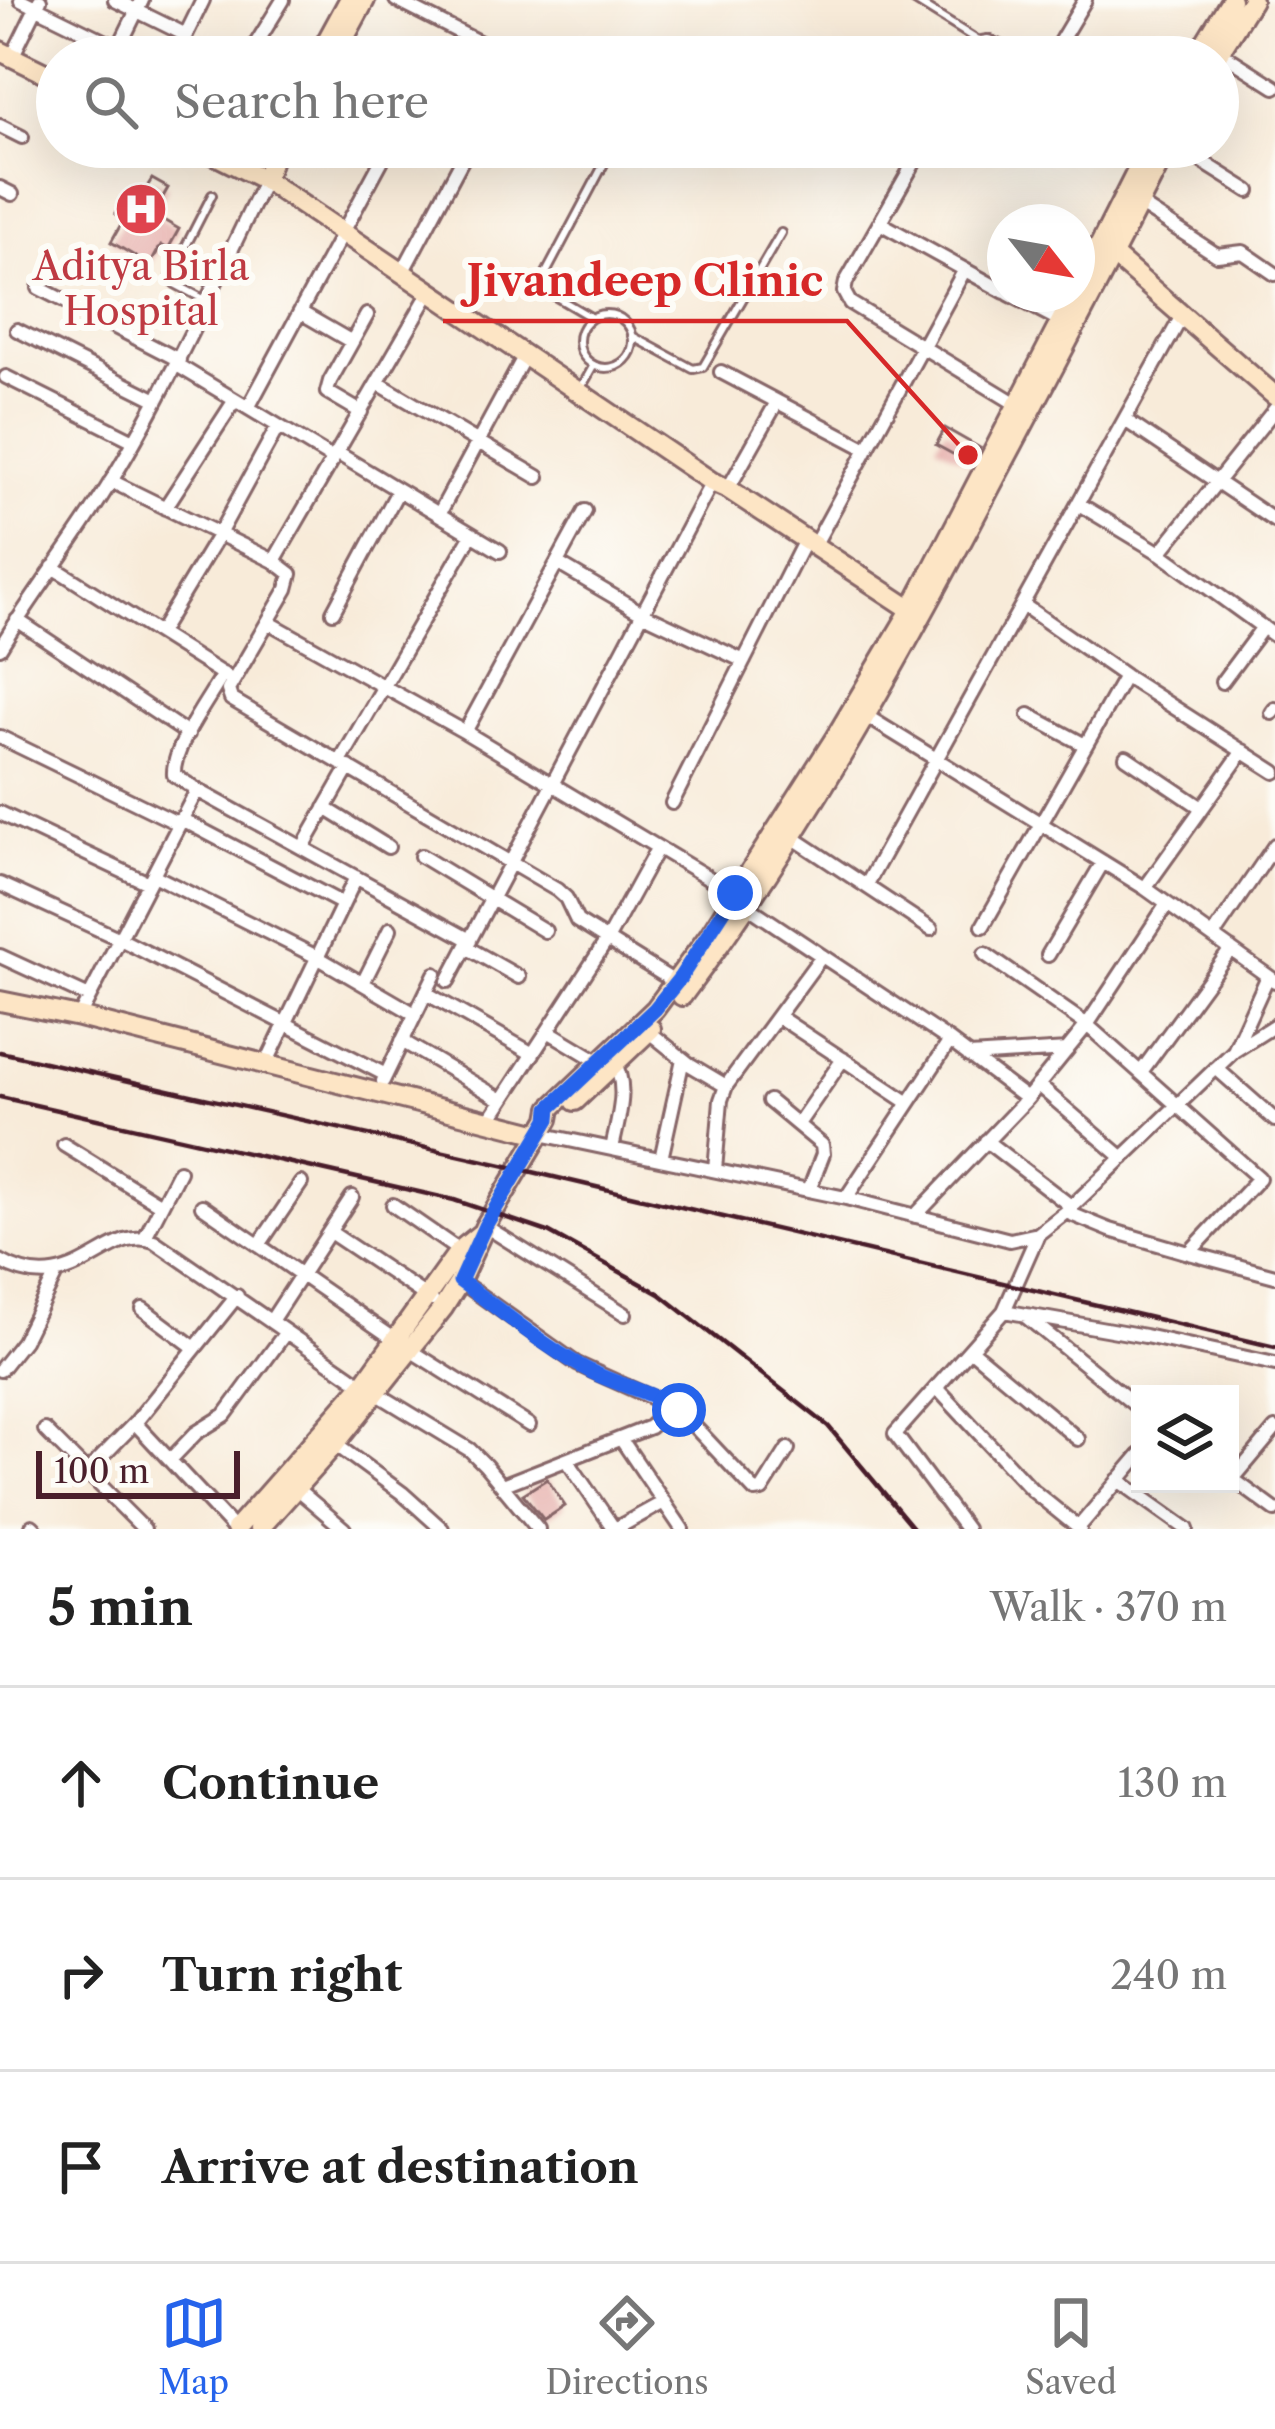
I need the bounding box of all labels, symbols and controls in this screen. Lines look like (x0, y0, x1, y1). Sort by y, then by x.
search box (36, 36, 1239, 168)
icon: search (78, 69, 144, 135)
text: Search here (174, 74, 429, 130)
hospital icon: Aditya Birla Hospital (113, 181, 169, 237)
north arrow (987, 204, 1095, 312)
place label: Aditya Birla Hospital (32, 242, 250, 335)
callout: Jivandeep Clinic (443, 243, 847, 321)
text: Jivandeep Clinic (460, 255, 823, 307)
route end (708, 866, 762, 920)
route start (652, 1383, 706, 1437)
map controls (1131, 1385, 1239, 1493)
button: layers (1131, 1385, 1239, 1493)
scale bar (36, 1445, 240, 1498)
text: 100 m (54, 1451, 149, 1492)
text: 5 min (48, 1576, 193, 1638)
text: Walk · 370 m (990, 1583, 1227, 1631)
icon: ahead (48, 1750, 114, 1816)
text: Continue (162, 1755, 379, 1811)
text: 130 m (1118, 1759, 1227, 1807)
icon: right (48, 1942, 114, 2008)
text: Turn right (162, 1947, 402, 2003)
text: 240 m (1111, 1951, 1227, 1999)
icon: arrive (48, 2134, 114, 2200)
text: Arrive at destination (162, 2139, 639, 2195)
tab: Map (158, 2290, 229, 2403)
tab: Directions (546, 2290, 709, 2403)
tab: Saved (1025, 2290, 1117, 2403)

